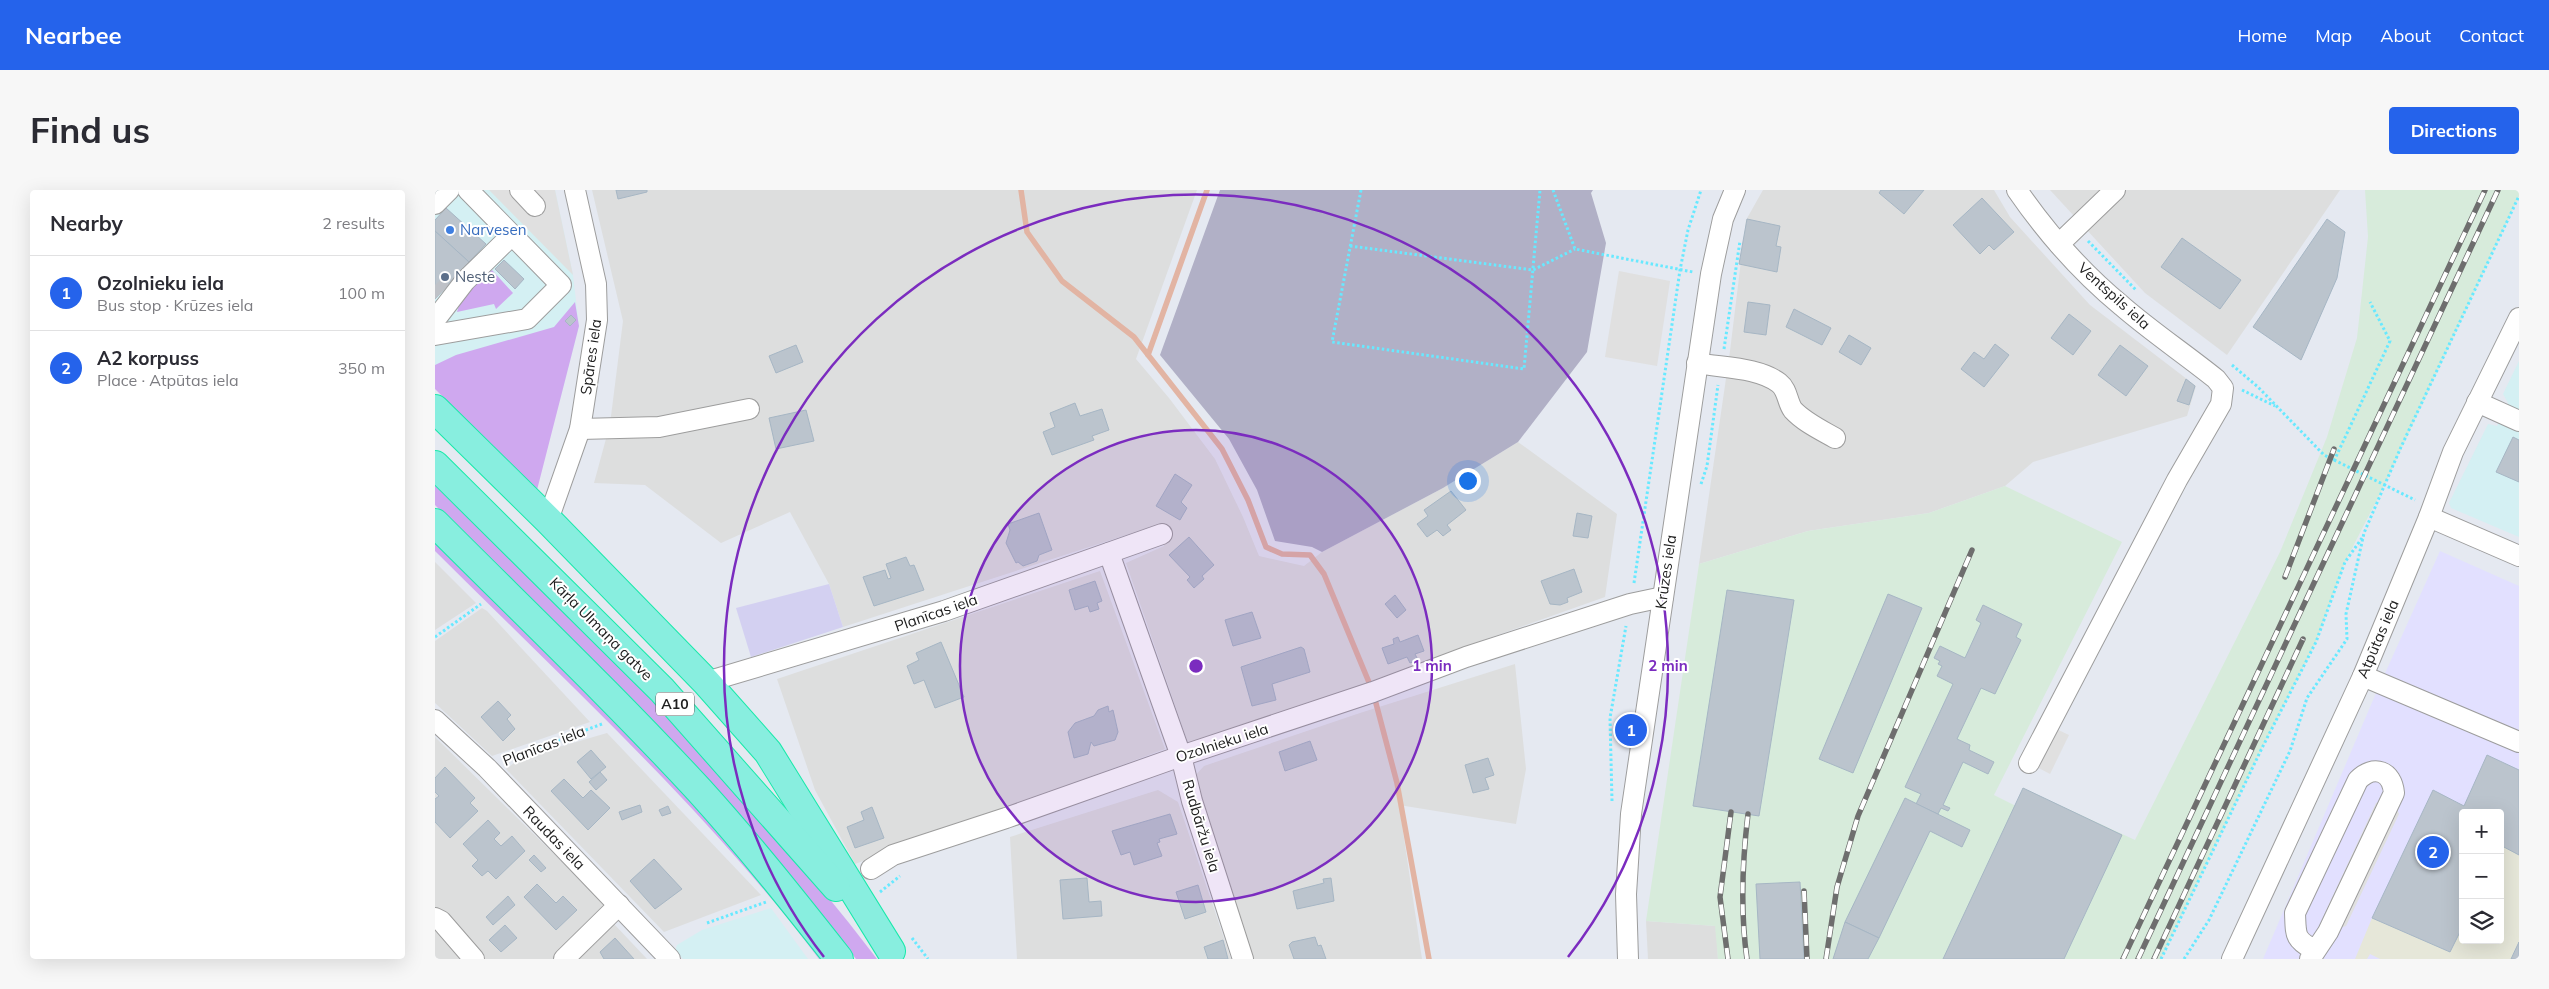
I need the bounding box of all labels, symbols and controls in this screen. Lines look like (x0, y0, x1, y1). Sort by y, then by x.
text: Nearbee (25, 20, 122, 50)
text: Home (2237, 24, 2287, 47)
text: Map (2315, 24, 2352, 47)
text: About (2380, 24, 2431, 47)
text: Contact (2459, 24, 2524, 47)
button: Directions (2389, 107, 2519, 154)
text: Find us (30, 108, 150, 152)
text: Nearby (50, 210, 123, 236)
text: 2 results (322, 213, 385, 233)
place label: Narvesen (460, 220, 527, 239)
marker: Narvesen (444, 224, 456, 236)
street label: Ventspils iela (2074, 258, 2155, 333)
place label: Neste (455, 267, 495, 286)
text: Ozolnieku iela (97, 271, 224, 295)
marker: Neste (439, 271, 451, 283)
text: 1 (61, 283, 71, 303)
text: 100 m (338, 283, 385, 303)
text: Bus stop · Krūzes iela (97, 295, 253, 315)
street label: Spāres iela (576, 318, 605, 396)
text: A2 korpuss (97, 346, 199, 370)
text: 2 (61, 358, 71, 378)
text: 350 m (338, 358, 385, 378)
text: Place · Atpūtas iela (97, 370, 239, 390)
your location (1455, 468, 1481, 494)
street label: Krūzes iela (1651, 533, 1680, 610)
street label: Kārļa Ulmaņa gatve (546, 573, 657, 684)
street label: Planīcas iela (892, 589, 980, 636)
street label: Atpūtas iela (2352, 597, 2403, 681)
text: 1 min (1412, 656, 1452, 675)
text: 2 min (1648, 656, 1688, 675)
centre of rings (1187, 657, 1205, 675)
road number: A10 (656, 692, 694, 716)
pin: 1 (1615, 711, 1647, 749)
street label: Ozolnieku iela (1173, 719, 1271, 766)
street label: Planīcas iela (500, 721, 588, 770)
street label: Rudbāržu iela (1178, 777, 1225, 875)
street label: Raudas iela (519, 802, 590, 874)
map controls (2459, 809, 2504, 944)
button: + (2459, 809, 2504, 854)
pin: 2 (2417, 833, 2449, 871)
button: − (2459, 854, 2504, 899)
button: layers (2459, 899, 2504, 944)

